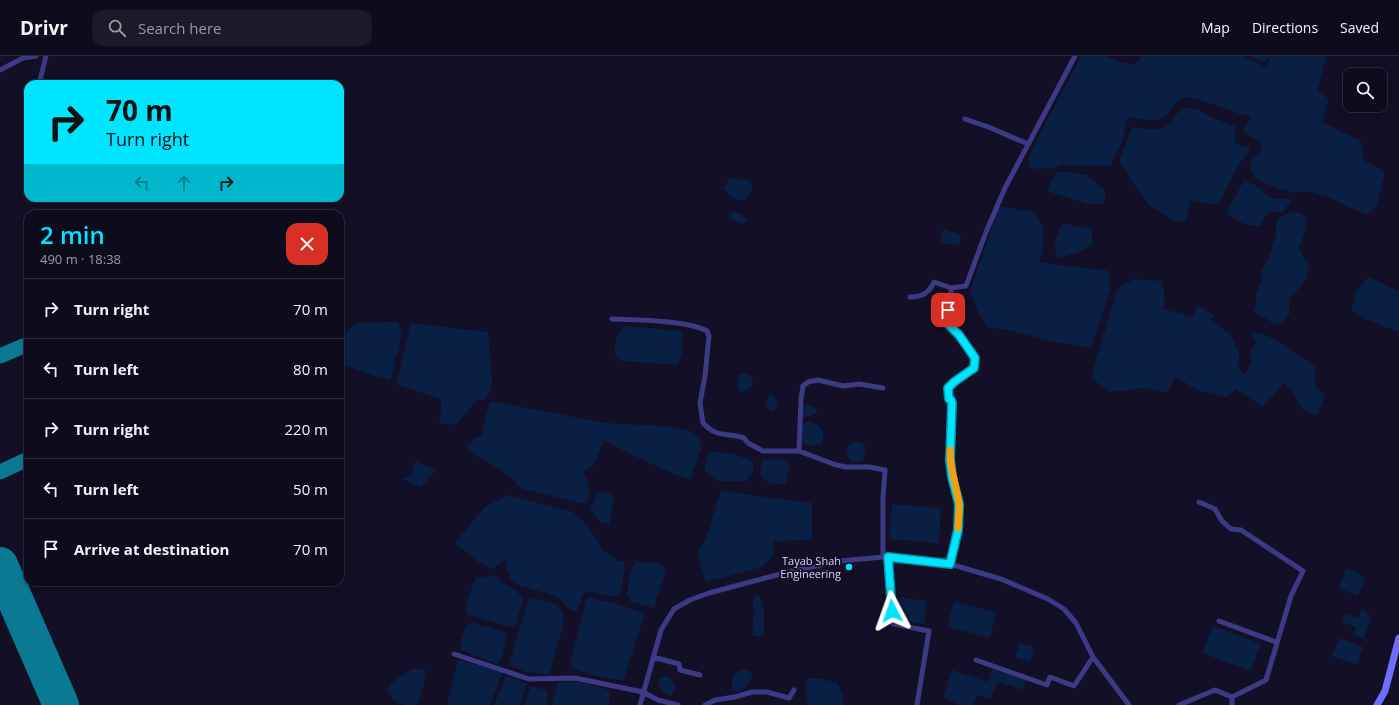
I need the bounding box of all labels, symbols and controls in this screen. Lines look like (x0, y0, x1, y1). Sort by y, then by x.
search box (92, 10, 372, 46)
text: Drivr (20, 15, 68, 41)
icon: search (106, 17, 128, 39)
text: Search here (138, 18, 222, 38)
text: Map (1201, 18, 1230, 37)
text: Directions (1252, 18, 1318, 37)
text: Saved (1340, 18, 1379, 37)
map controls (1343, 68, 1387, 112)
button: search (1343, 68, 1387, 112)
text: 70 m (106, 91, 173, 129)
icon: right (40, 96, 92, 148)
text: Turn right (106, 127, 189, 151)
icon: left (131, 172, 153, 194)
icon: ahead (173, 172, 195, 194)
icon: right (215, 172, 237, 194)
text: 2 min (40, 218, 105, 251)
button: close (286, 223, 328, 265)
text: 490 m · 18:38 (40, 250, 121, 268)
pin (931, 293, 965, 327)
icon: right (40, 298, 62, 320)
text: Turn right (74, 299, 149, 319)
text: 70 m (293, 299, 328, 319)
icon: arrive (937, 299, 959, 321)
icon: left (40, 358, 62, 380)
text: Turn left (74, 359, 139, 379)
text: 80 m (293, 359, 328, 379)
icon: right (40, 418, 62, 440)
text: Turn right (74, 419, 149, 439)
text: 220 m (284, 419, 328, 439)
icon: left (40, 478, 62, 500)
text: Turn left (74, 479, 139, 499)
text: 50 m (293, 479, 328, 499)
icon: arrive (40, 538, 62, 560)
text: Arrive at destination (74, 539, 229, 559)
text: 70 m (293, 539, 328, 559)
place label: Tayab Shah Engineering (780, 553, 841, 581)
marker: Tayab Shah Engineering (844, 562, 854, 572)
position arrow (871, 590, 913, 632)

